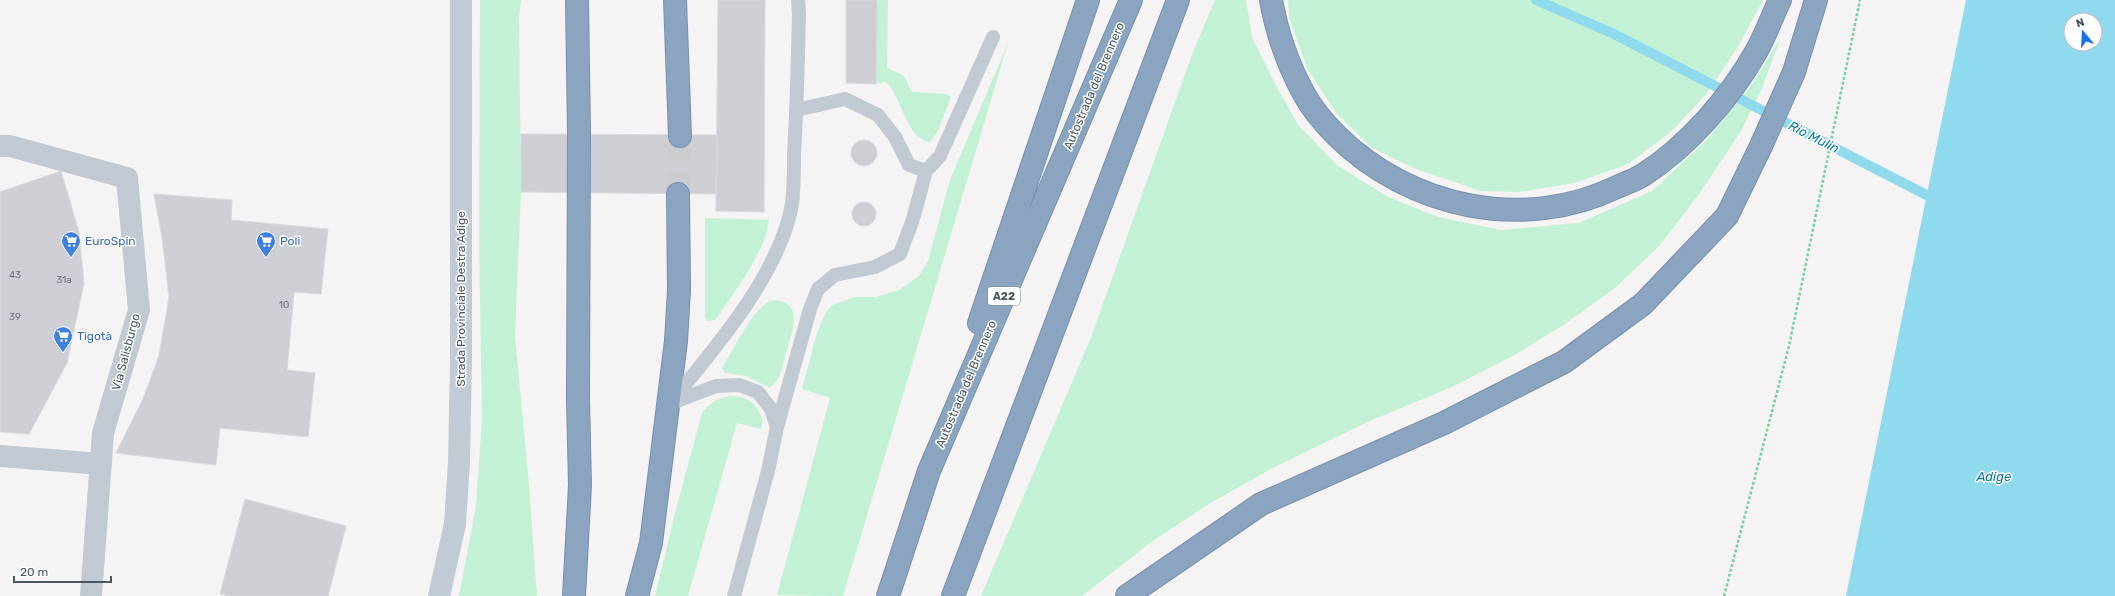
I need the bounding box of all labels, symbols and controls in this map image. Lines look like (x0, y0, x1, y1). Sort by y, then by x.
north arrow (2063, 12, 2103, 52)
text: N (2074, 16, 2086, 30)
street label: Autostrada del Brennero (1061, 20, 1127, 152)
water label: Rio Mulin (1786, 118, 1842, 156)
street label: Strada Provinciale Destra Adige (454, 211, 468, 387)
supermarket icon: EuroSpin (60, 230, 82, 258)
supermarket icon: Poli (255, 230, 277, 258)
place label: EuroSpin (85, 234, 136, 248)
place label: Poli (280, 234, 300, 248)
house number: 43 (9, 269, 21, 281)
house number: 31a (56, 274, 72, 286)
road number: A22 (988, 287, 1020, 305)
house number: 10 (279, 299, 289, 311)
house number: 39 (9, 311, 21, 323)
street label: Via Salisburgo (109, 312, 143, 392)
street label: Autostrada del Brennero (933, 318, 999, 450)
supermarket icon: Tigotà (52, 325, 74, 353)
place label: Tigotà (77, 329, 112, 343)
water label: Adige (1976, 469, 2011, 485)
scale bar (14, 558, 111, 584)
text: 20 m (20, 565, 48, 579)

